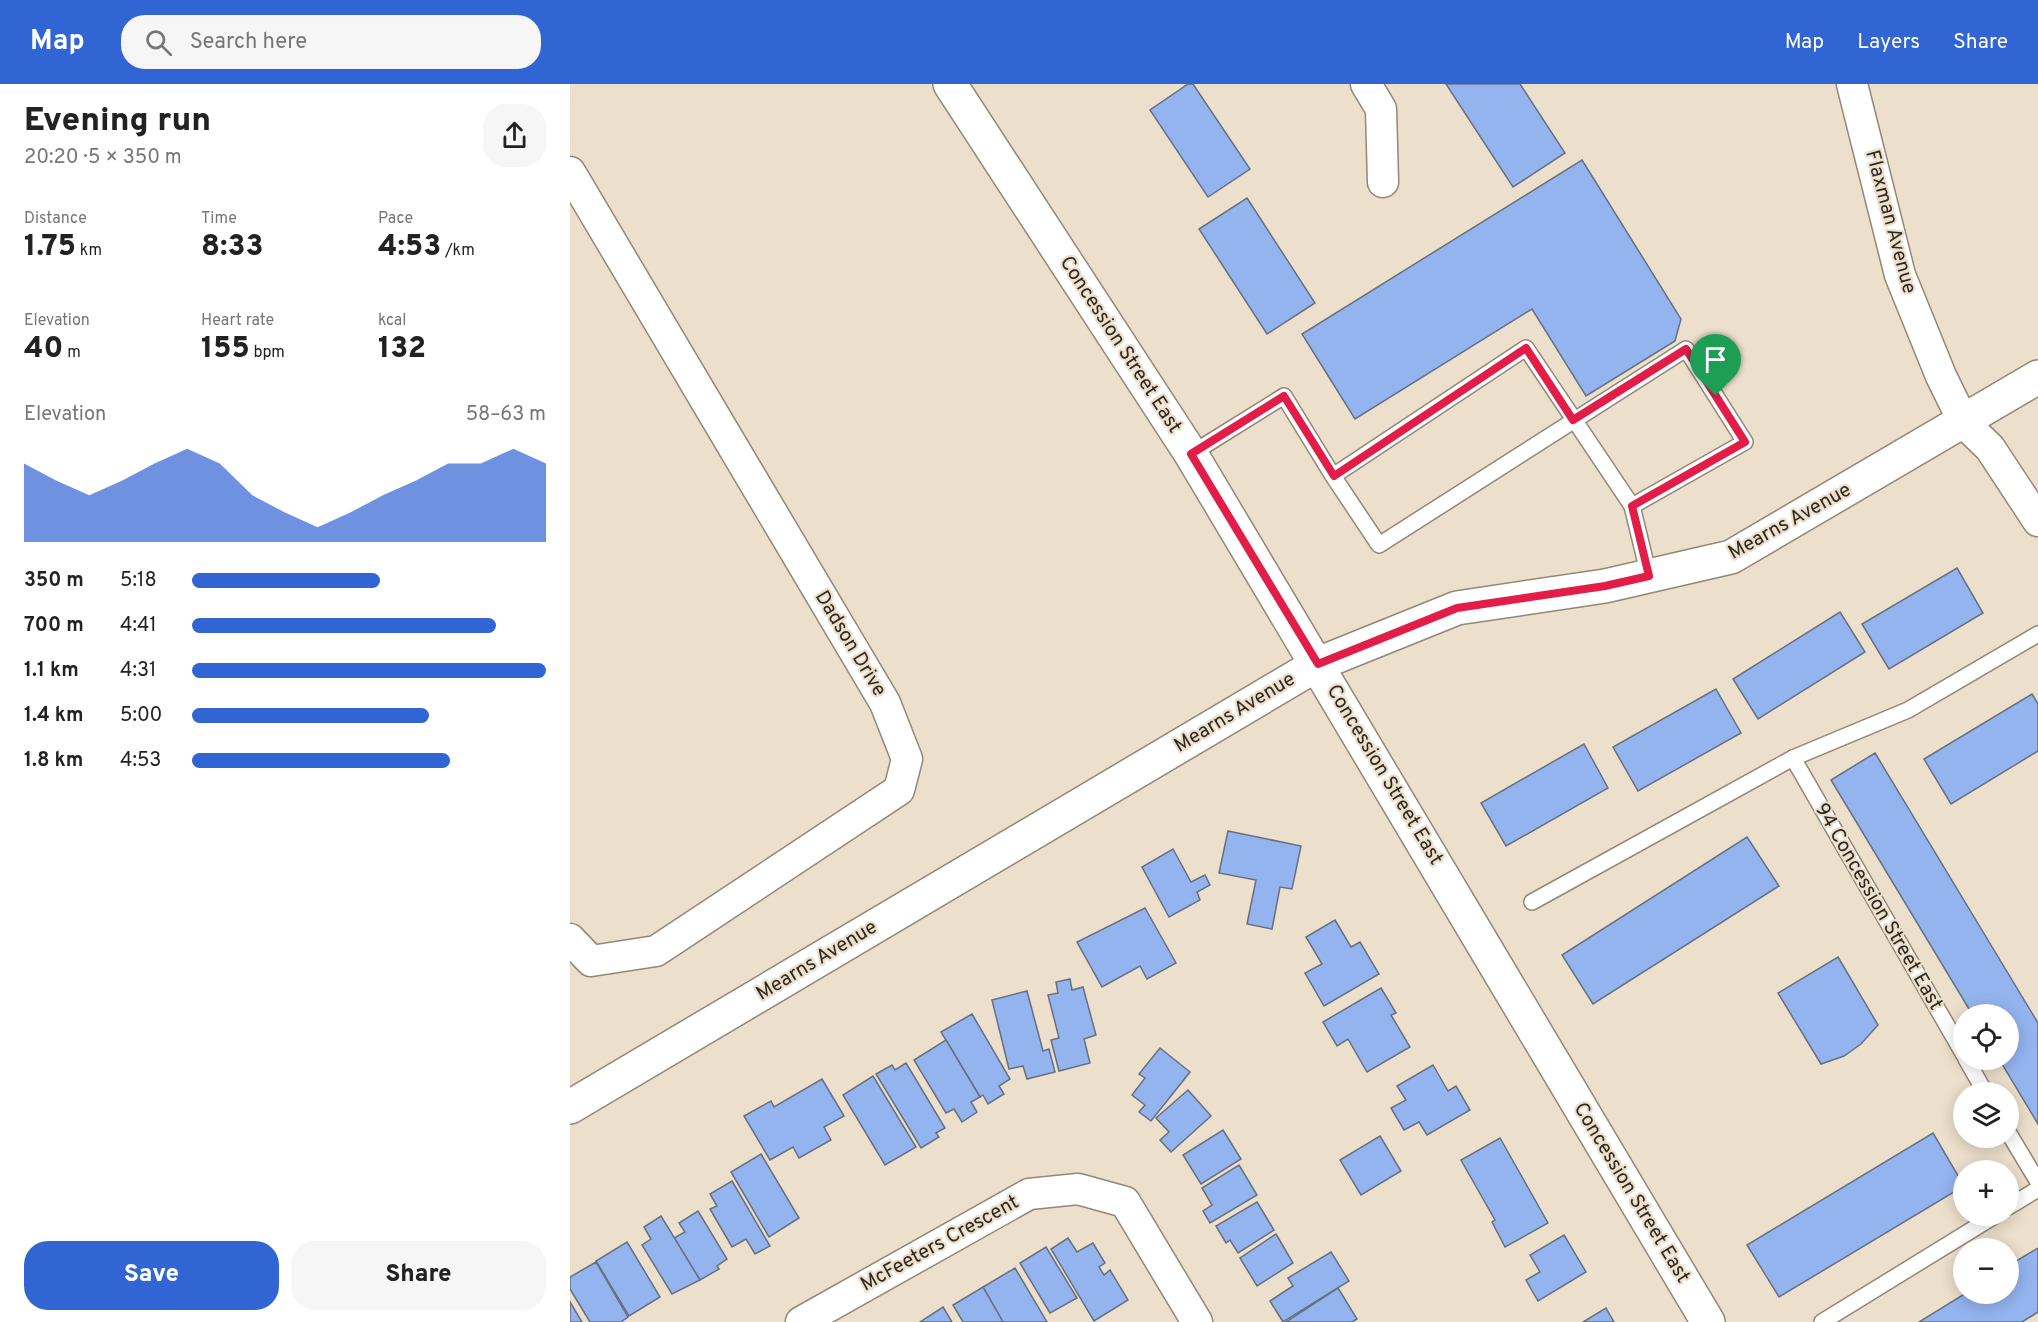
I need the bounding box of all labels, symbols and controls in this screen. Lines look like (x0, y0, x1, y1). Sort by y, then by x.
search box (121, 15, 541, 69)
text: Map (30, 24, 85, 60)
icon: search (142, 26, 175, 59)
text: Search here (190, 29, 307, 56)
text: Map (1785, 29, 1824, 56)
text: Layers (1857, 29, 1920, 56)
text: Share (1953, 29, 2008, 56)
text: Evening run (24, 101, 211, 143)
button: share (483, 104, 546, 167)
text: 20:20 · 5 × 350 m (24, 145, 182, 171)
street label: Flaxman Avenue (1858, 147, 1922, 297)
text: Distance (24, 209, 87, 229)
text: Time (201, 209, 237, 229)
text: Pace (378, 209, 413, 229)
text: 1.75 (24, 229, 76, 266)
text: 8:33 (201, 229, 263, 266)
text: 4:53 (378, 229, 441, 266)
text: km (76, 241, 102, 261)
text: /km (441, 241, 475, 261)
street label: Concession Street East (1053, 251, 1187, 439)
text: Elevation (24, 311, 90, 331)
text: Heart rate (201, 311, 274, 331)
text: kcal (378, 311, 406, 331)
text: 40 (24, 331, 63, 368)
text: 155 (201, 331, 250, 368)
text: 132 (378, 331, 426, 368)
pin (1690, 334, 1741, 396)
text: m (63, 343, 81, 363)
text: bpm (250, 343, 285, 363)
icon: arrive (1699, 343, 1732, 376)
text: Elevation (24, 402, 106, 428)
text: 58–63 m (466, 402, 546, 428)
street label: Mearns Avenue (1724, 478, 1856, 566)
text: 350 m (24, 568, 84, 594)
text: 5:18 (120, 568, 157, 594)
street label: Dadson Drive (808, 586, 892, 702)
text: 700 m (24, 613, 84, 639)
text: 4:41 (120, 613, 157, 639)
text: 1.1 km (24, 658, 79, 684)
text: 4:31 (120, 658, 156, 684)
street label: Mearns Avenue (1170, 667, 1300, 759)
street label: Concession Street East (1320, 680, 1448, 870)
text: 1.4 km (24, 703, 84, 729)
text: 5:00 (120, 703, 162, 729)
text: 1.8 km (24, 748, 83, 774)
text: 4:53 (120, 748, 161, 774)
street label: 94 Concession Street East (1808, 799, 1948, 1015)
street label: Mearns Avenue (752, 915, 882, 1007)
map controls (1953, 1004, 2019, 1304)
button: locate (1953, 1004, 2019, 1070)
button: layers (1953, 1082, 2019, 1148)
street label: Concession Street East (1567, 1098, 1695, 1288)
button: + (1953, 1160, 2019, 1226)
street label: McFeeters Crescent (856, 1190, 1024, 1298)
button: − (1953, 1238, 2019, 1304)
button: Save (24, 1241, 279, 1310)
button: Share (291, 1241, 546, 1310)

